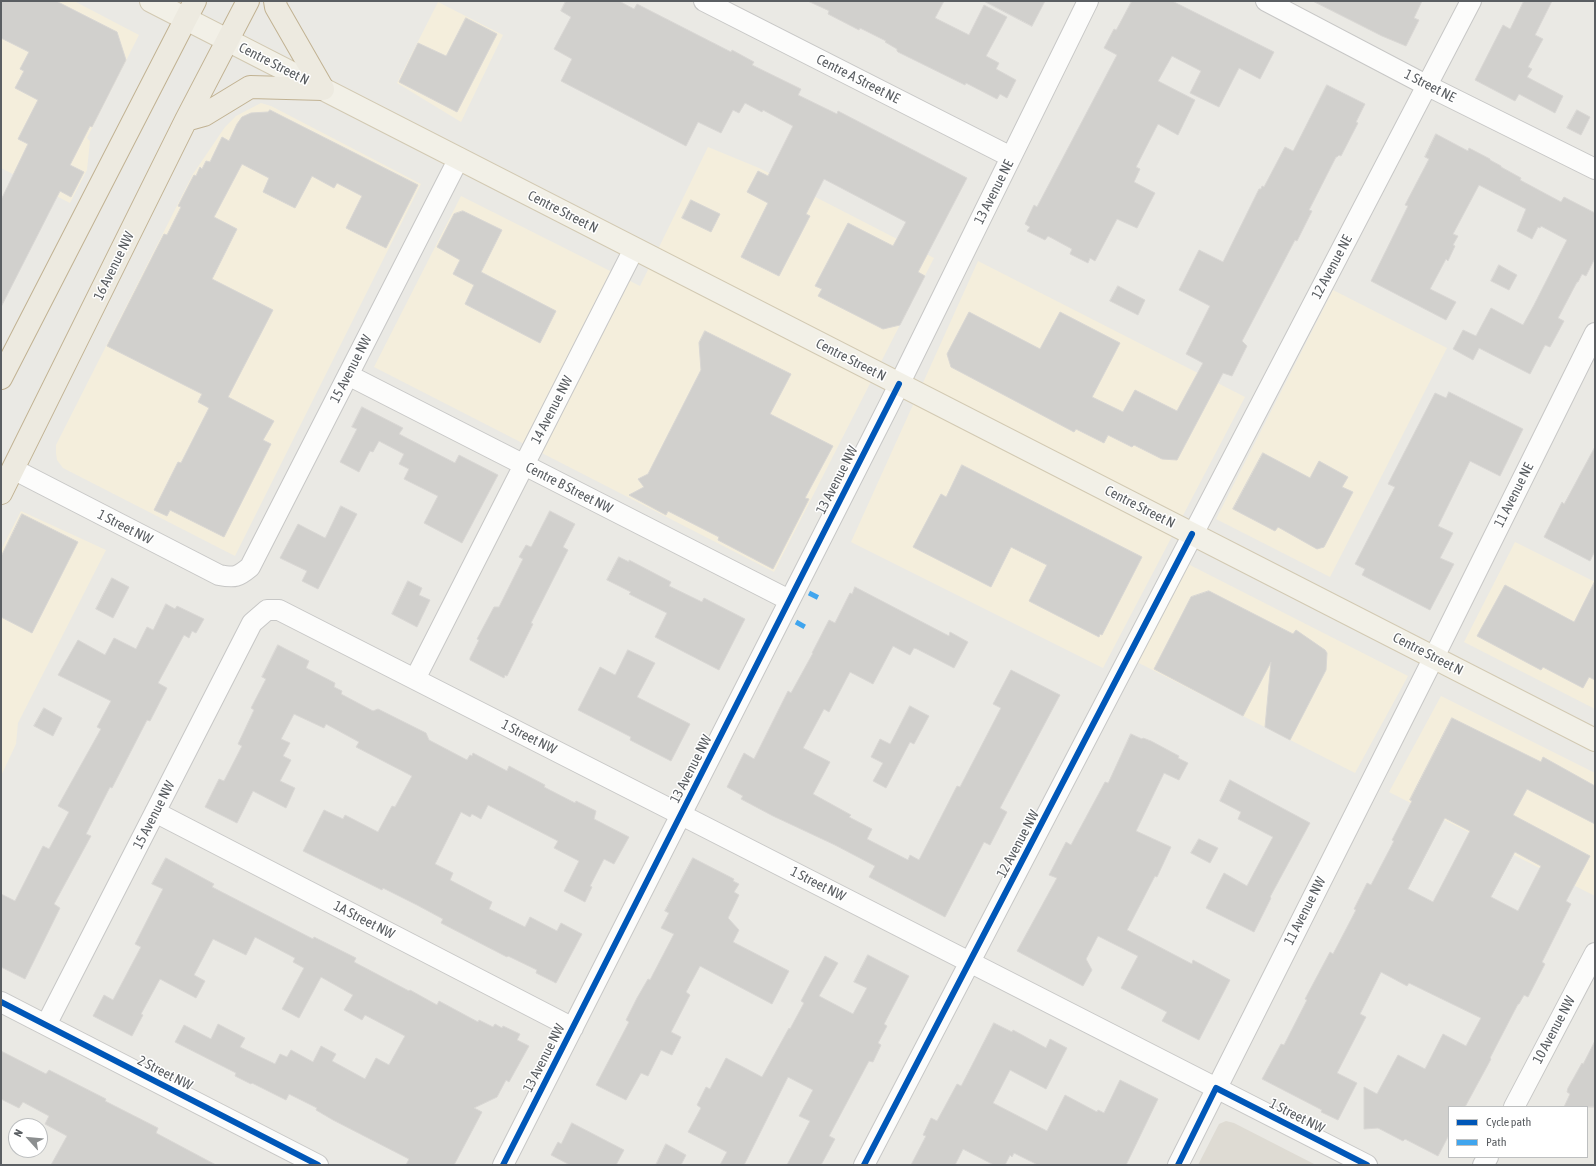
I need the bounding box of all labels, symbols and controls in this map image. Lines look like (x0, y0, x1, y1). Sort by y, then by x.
street label: Centre Street N (236, 39, 312, 89)
street label: Centre A Street NE (813, 51, 903, 107)
street label: 1 Street NE (1402, 66, 1458, 106)
street label: 13 Avenue NE (971, 157, 1017, 227)
street label: Centre Street N (525, 187, 601, 237)
street label: 16 Avenue NW (90, 229, 138, 303)
street label: 12 Avenue NE (1308, 232, 1356, 302)
street label: 15 Avenue NW (327, 332, 375, 406)
street label: Centre Street N (813, 335, 889, 385)
street label: 14 Avenue NW (528, 373, 576, 447)
street label: 13 Avenue NW (813, 443, 861, 517)
street label: Centre B Street NW (523, 459, 615, 517)
street label: 11 Avenue NE (1491, 460, 1537, 530)
street label: Centre Street N (1102, 482, 1178, 532)
street label: 1 Street NW (95, 506, 155, 548)
street label: Centre Street N (1390, 629, 1466, 679)
street label: 1 Street NW (499, 716, 559, 758)
street label: 13 Avenue NW (667, 732, 715, 806)
street label: 15 Avenue NW (130, 778, 178, 852)
street label: 12 Avenue NW (993, 807, 1043, 881)
street label: 1 Street NW (788, 863, 848, 905)
street label: 11 Avenue NW (1281, 874, 1329, 948)
street label: 1A Street NW (331, 897, 397, 943)
street label: 10 Avenue NW (1529, 993, 1579, 1067)
street label: 13 Avenue NW (520, 1021, 568, 1095)
street label: 2 Street NW (135, 1052, 195, 1094)
street label: 1 Street NW (1267, 1095, 1327, 1137)
legend (1448, 1106, 1588, 1158)
text: Cycle path (1486, 1115, 1531, 1129)
north arrow (8, 1118, 48, 1158)
text: N (11, 1127, 25, 1139)
text: Path (1486, 1135, 1507, 1149)

